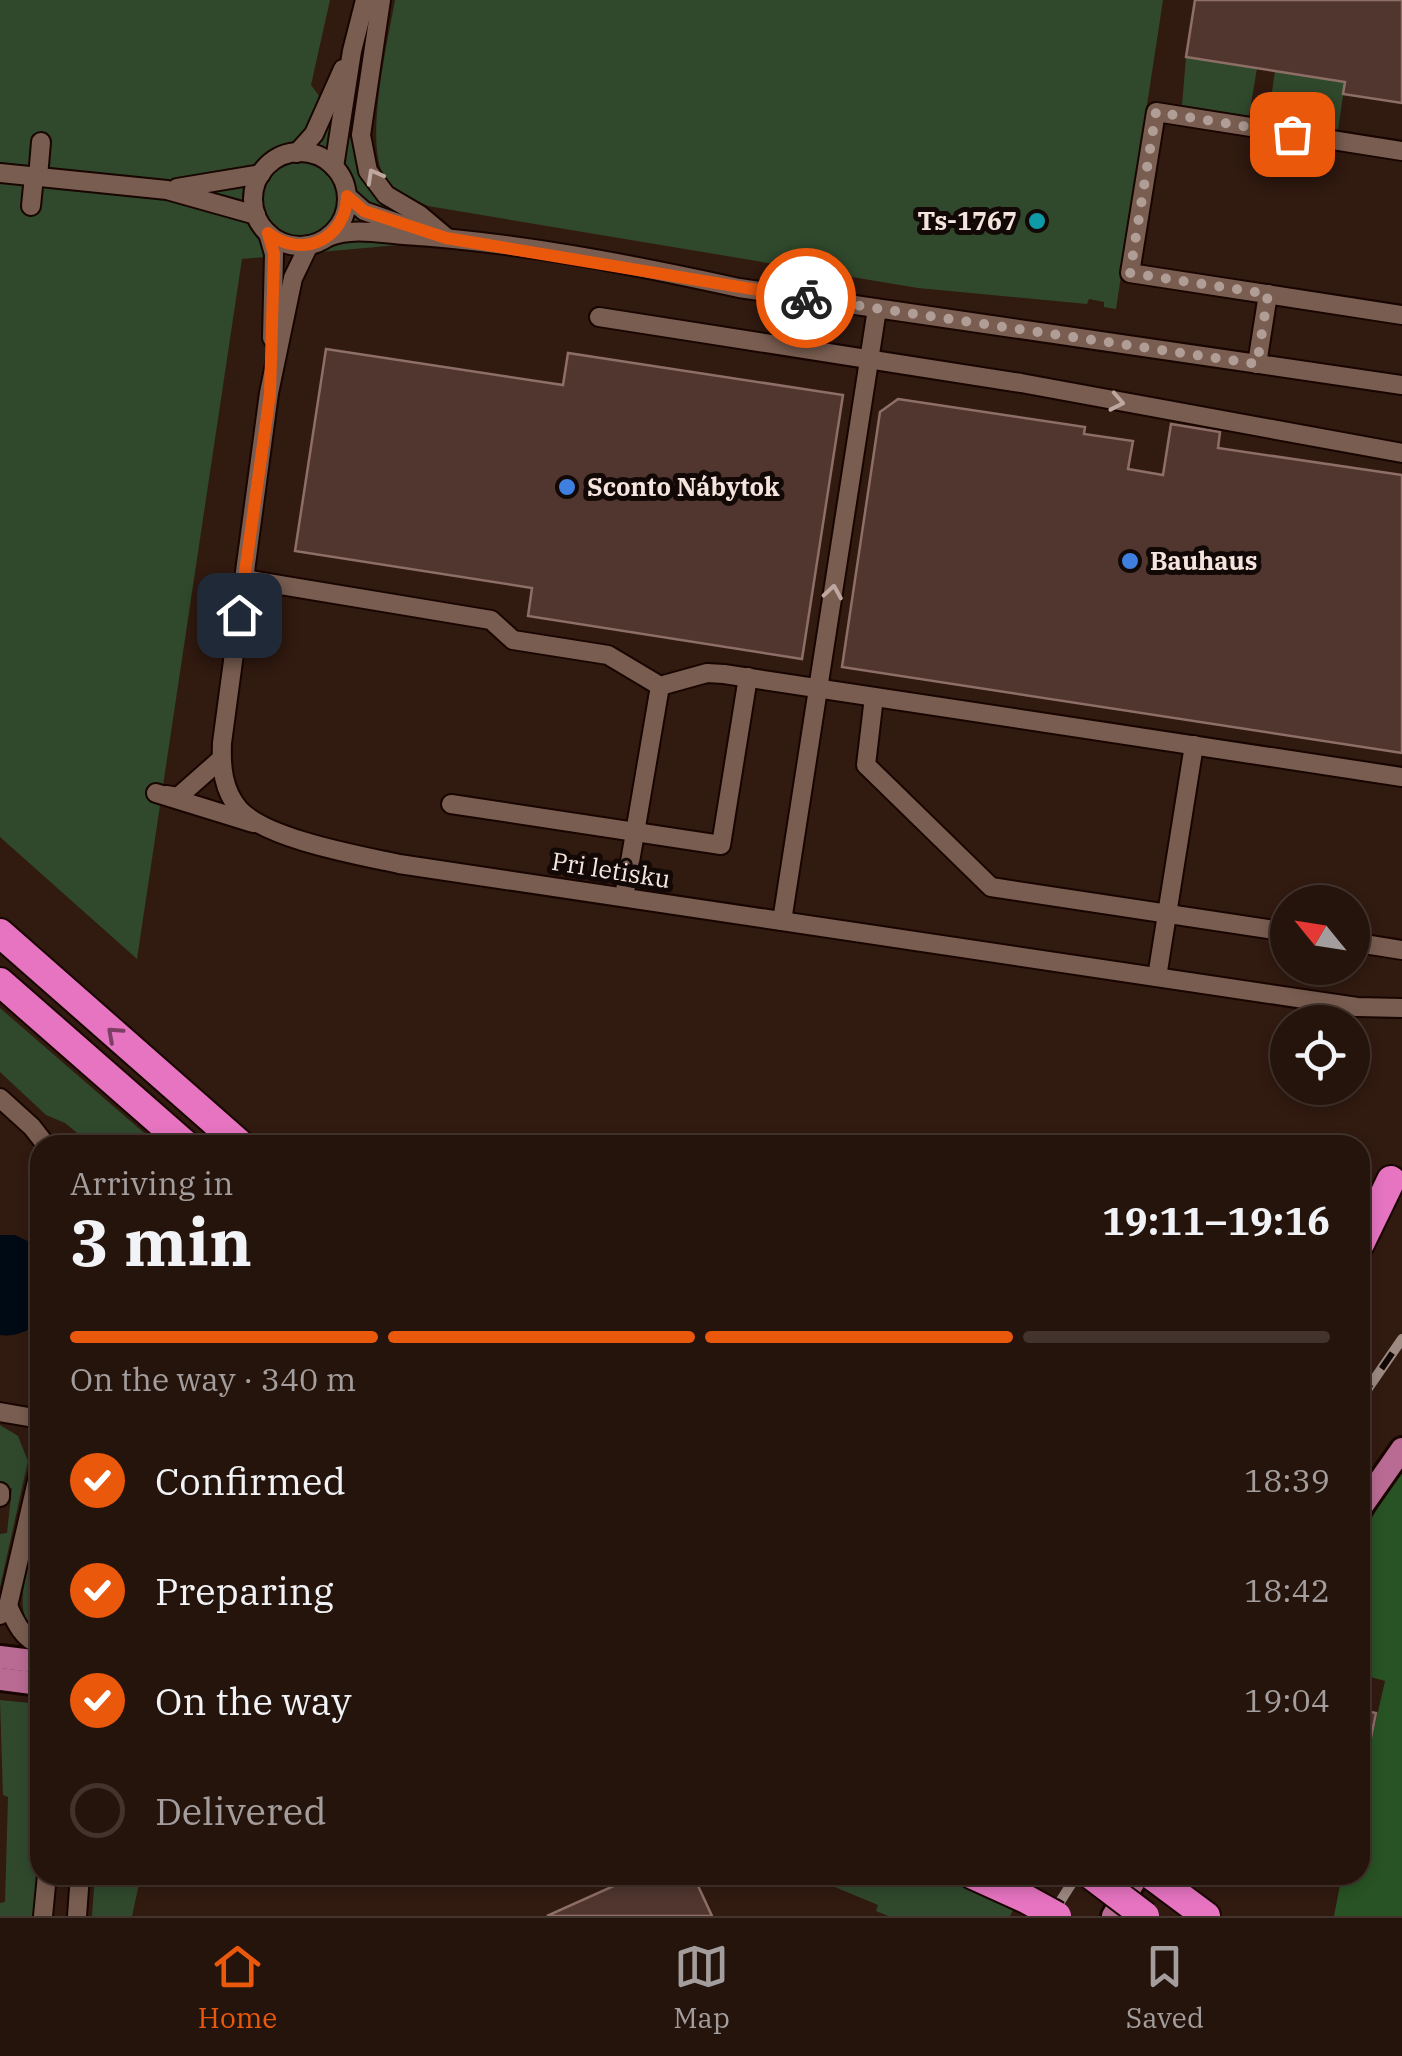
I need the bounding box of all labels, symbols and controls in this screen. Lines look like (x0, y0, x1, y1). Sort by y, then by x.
pin (1250, 92, 1335, 177)
icon: bag (1265, 107, 1320, 162)
one-way arrow (366, 169, 386, 187)
place label: Ts-1767 (918, 204, 1017, 237)
marker: Ts-1767 (1026, 210, 1048, 232)
courier (756, 248, 856, 348)
icon: bike (779, 271, 834, 326)
one-way arrow (1108, 390, 1125, 411)
place label: Sconto Nábytok (587, 470, 780, 503)
marker: Sconto Nábytok (556, 476, 578, 498)
place label: Bauhaus (1150, 544, 1257, 577)
marker: Bauhaus (1119, 550, 1141, 572)
pin (197, 573, 282, 658)
one-way arrow (822, 584, 843, 600)
icon: home (212, 588, 267, 643)
street label: Pri letisku (549, 844, 673, 895)
north arrow (1270, 885, 1370, 985)
map controls (1270, 885, 1370, 1105)
button: locate (1270, 1005, 1370, 1105)
one-way arrow (107, 1028, 126, 1046)
text: Arriving in (70, 1162, 233, 1204)
text: 19:11–19:16 (1102, 1196, 1330, 1245)
text: 3 min (70, 1199, 252, 1284)
text: On the way · 340 m (70, 1358, 356, 1400)
icon: check (70, 1453, 125, 1508)
text: Confirmed (155, 1456, 346, 1505)
text: 18:39 (1244, 1459, 1330, 1501)
icon: check (70, 1563, 125, 1618)
text: Preparing (155, 1566, 334, 1615)
text: 18:42 (1244, 1569, 1330, 1611)
icon: check (70, 1673, 125, 1728)
text: On the way (155, 1676, 352, 1725)
text: 19:04 (1244, 1679, 1330, 1721)
text: Delivered (155, 1786, 327, 1835)
tab: Home (198, 1939, 277, 2036)
tab: Map (673, 1939, 730, 2036)
tab: Saved (1126, 1939, 1204, 2036)

